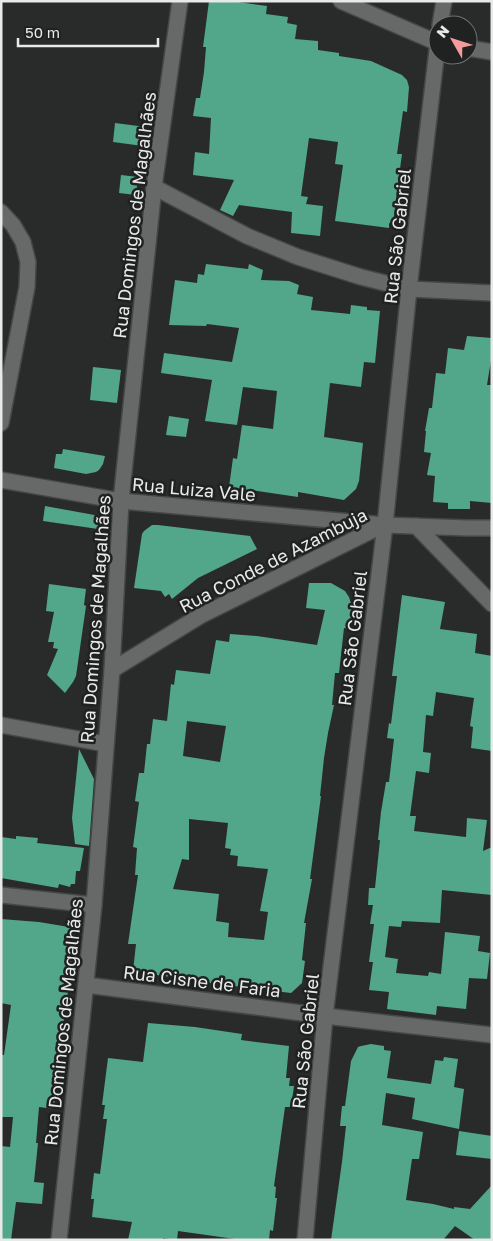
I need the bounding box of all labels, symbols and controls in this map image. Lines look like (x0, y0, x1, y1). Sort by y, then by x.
scale bar (18, 15, 158, 47)
north arrow (428, 15, 478, 65)
text: N (433, 22, 452, 41)
text: 50 m (25, 23, 60, 41)
street label: Rua Domingos de Magalhães (108, 90, 160, 340)
street label: Rua São Gabriel (379, 167, 415, 305)
street label: Rua Luiza Vale (131, 473, 257, 505)
street label: Rua Domingos de Magalhães (75, 494, 115, 744)
street label: Rua Conde de Azambuja (175, 503, 371, 617)
street label: Rua São Gabriel (333, 569, 371, 707)
street label: Rua Domingos de Magalhães (39, 897, 87, 1147)
street label: Rua Cisne de Faria (122, 960, 282, 1002)
street label: Rua São Gabriel (287, 972, 323, 1110)

